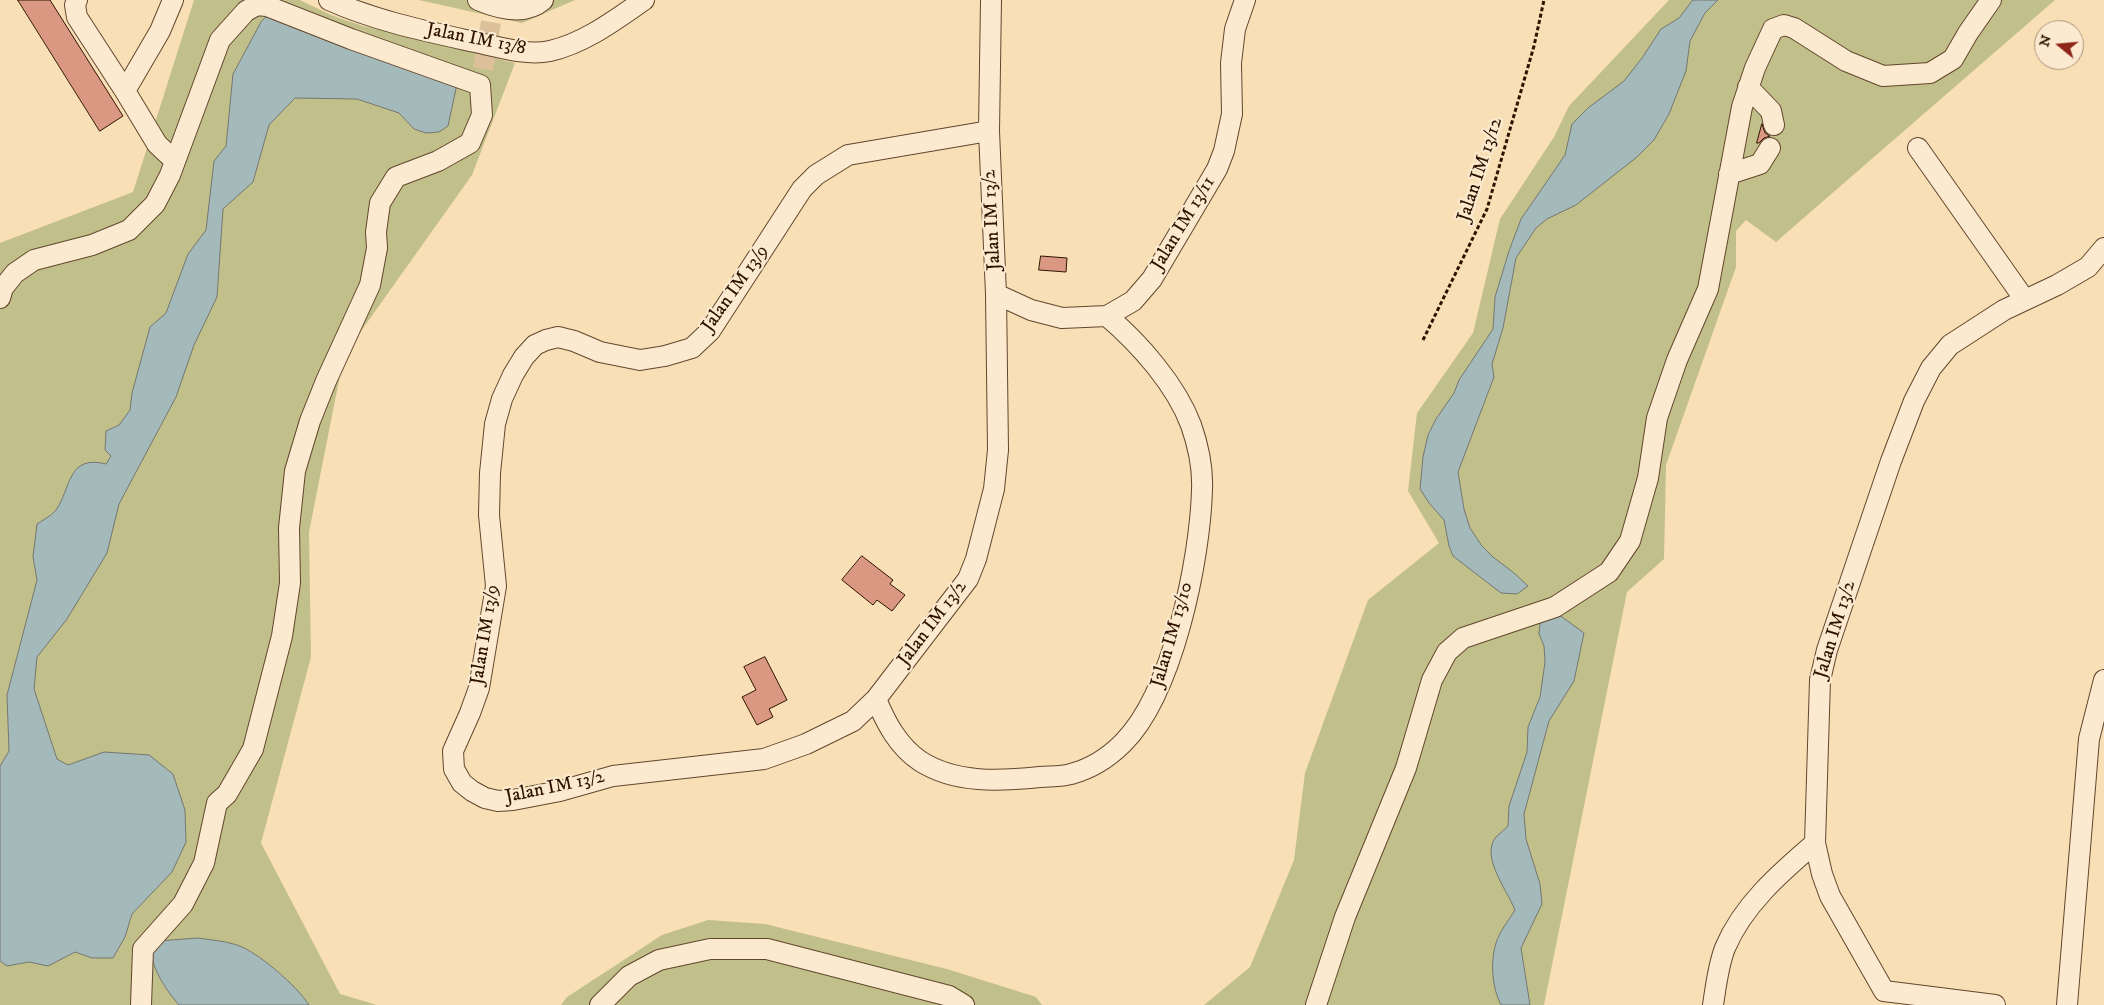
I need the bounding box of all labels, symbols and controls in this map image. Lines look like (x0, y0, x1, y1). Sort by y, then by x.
street label: Jalan IM 13/8 (424, 19, 528, 61)
north arrow (2034, 20, 2084, 70)
text: N (2035, 33, 2056, 49)
street label: Jalan IM 13/12 (1453, 115, 1509, 225)
street label: Jalan IM 13/2 (979, 169, 1007, 271)
street label: Jalan IM 13/11 (1147, 173, 1221, 275)
street label: Jalan IM 13/9 (698, 241, 774, 337)
street label: Jalan IM 13/2 (894, 577, 972, 671)
street label: Jalan IM 13/2 (1810, 578, 1862, 682)
street label: Jalan IM 13/10 (1147, 580, 1199, 690)
street label: Jalan IM 13/9 (467, 583, 505, 687)
street label: Jalan IM 13/2 (503, 766, 607, 810)

